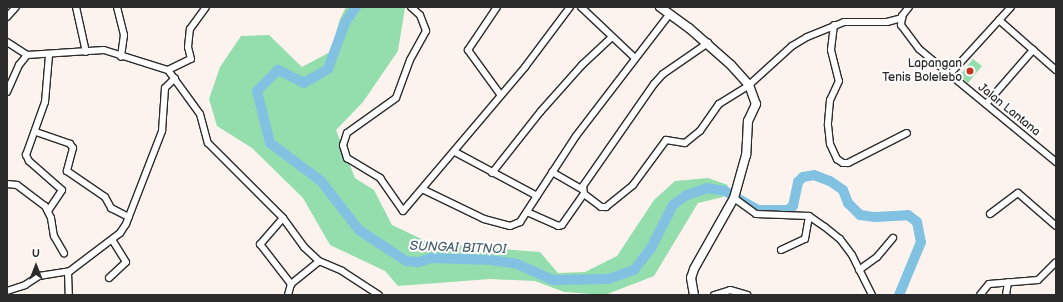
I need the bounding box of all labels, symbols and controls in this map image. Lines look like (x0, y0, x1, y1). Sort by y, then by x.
place label: Lapangan Tenis Bolelebo (882, 57, 962, 85)
marker: Lapangan Tenis Bolelebo (965, 66, 975, 76)
street label: Jalan Lantana (975, 80, 1043, 140)
water label: SUNGAI BITNOI (409, 239, 507, 257)
north arrow (16, 246, 56, 286)
text: U (32, 247, 40, 260)

